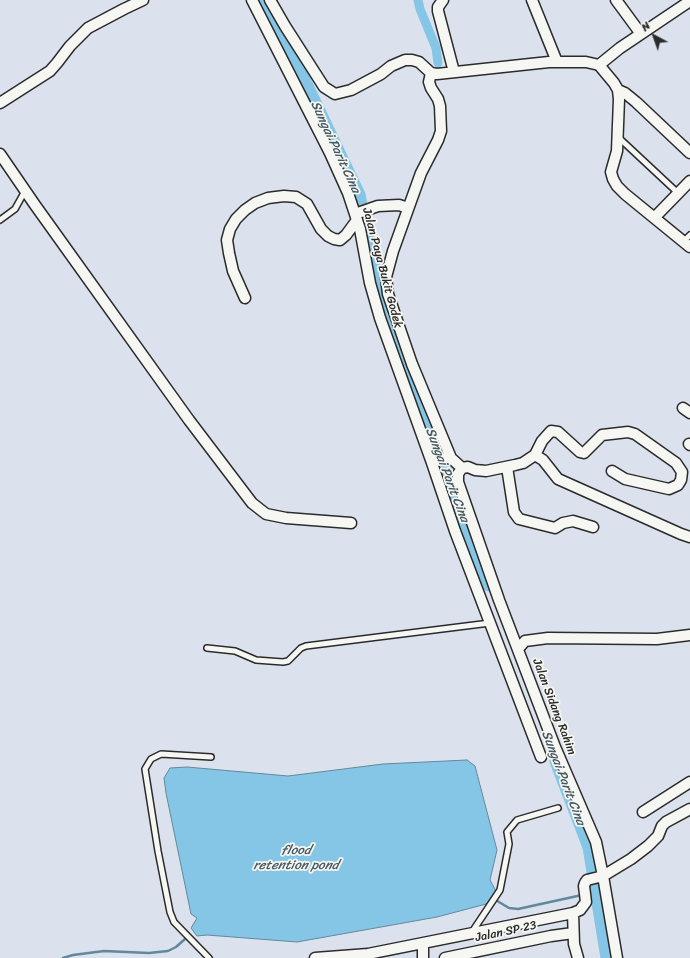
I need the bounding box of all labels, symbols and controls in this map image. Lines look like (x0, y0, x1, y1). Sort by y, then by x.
north arrow (634, 16, 674, 56)
text: N (637, 17, 655, 36)
water label: Sungai Parit Cina (307, 98, 363, 196)
street label: Jalan Paya Bukit Godek (359, 206, 405, 330)
water label: Sungai Parit Cina (422, 426, 472, 524)
street label: Jalan Sidang Rahim (529, 657, 579, 757)
water label: Sungai Parit Cina (538, 729, 588, 827)
water label: flood retention pond (253, 843, 339, 874)
street label: Jalan SP 23 (474, 919, 538, 945)

